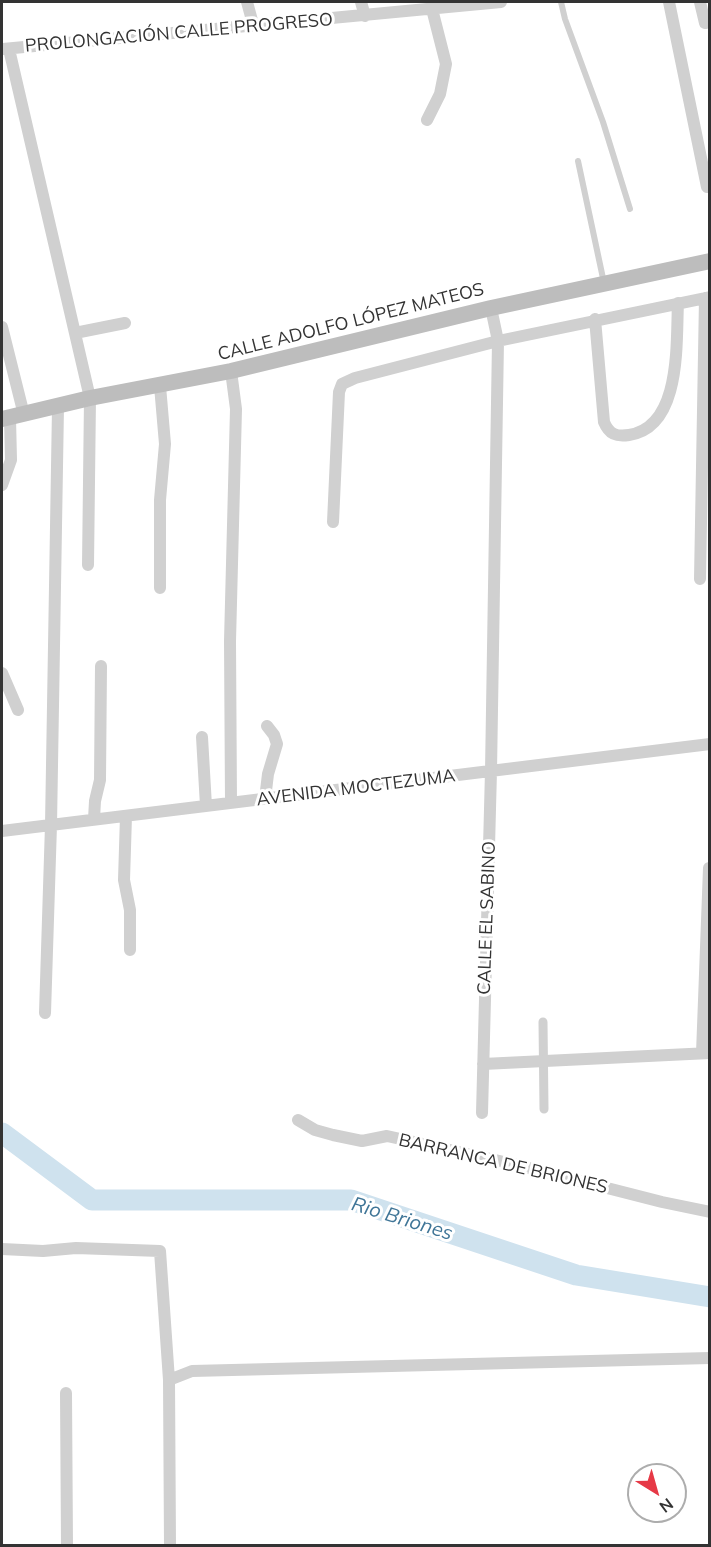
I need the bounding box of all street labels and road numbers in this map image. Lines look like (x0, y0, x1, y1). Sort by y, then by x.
street label: PROLONGACIÓN CALLE PROGRESO (24, 9, 334, 57)
street label: CALLE ADOLFO LÓPEZ MATEOS (216, 278, 486, 366)
street label: AVENIDA MOCTEZUMA (255, 765, 457, 811)
street label: CALLE EL SABINO (474, 841, 500, 995)
street label: BARRANCA DE BRIONES (396, 1129, 610, 1199)

